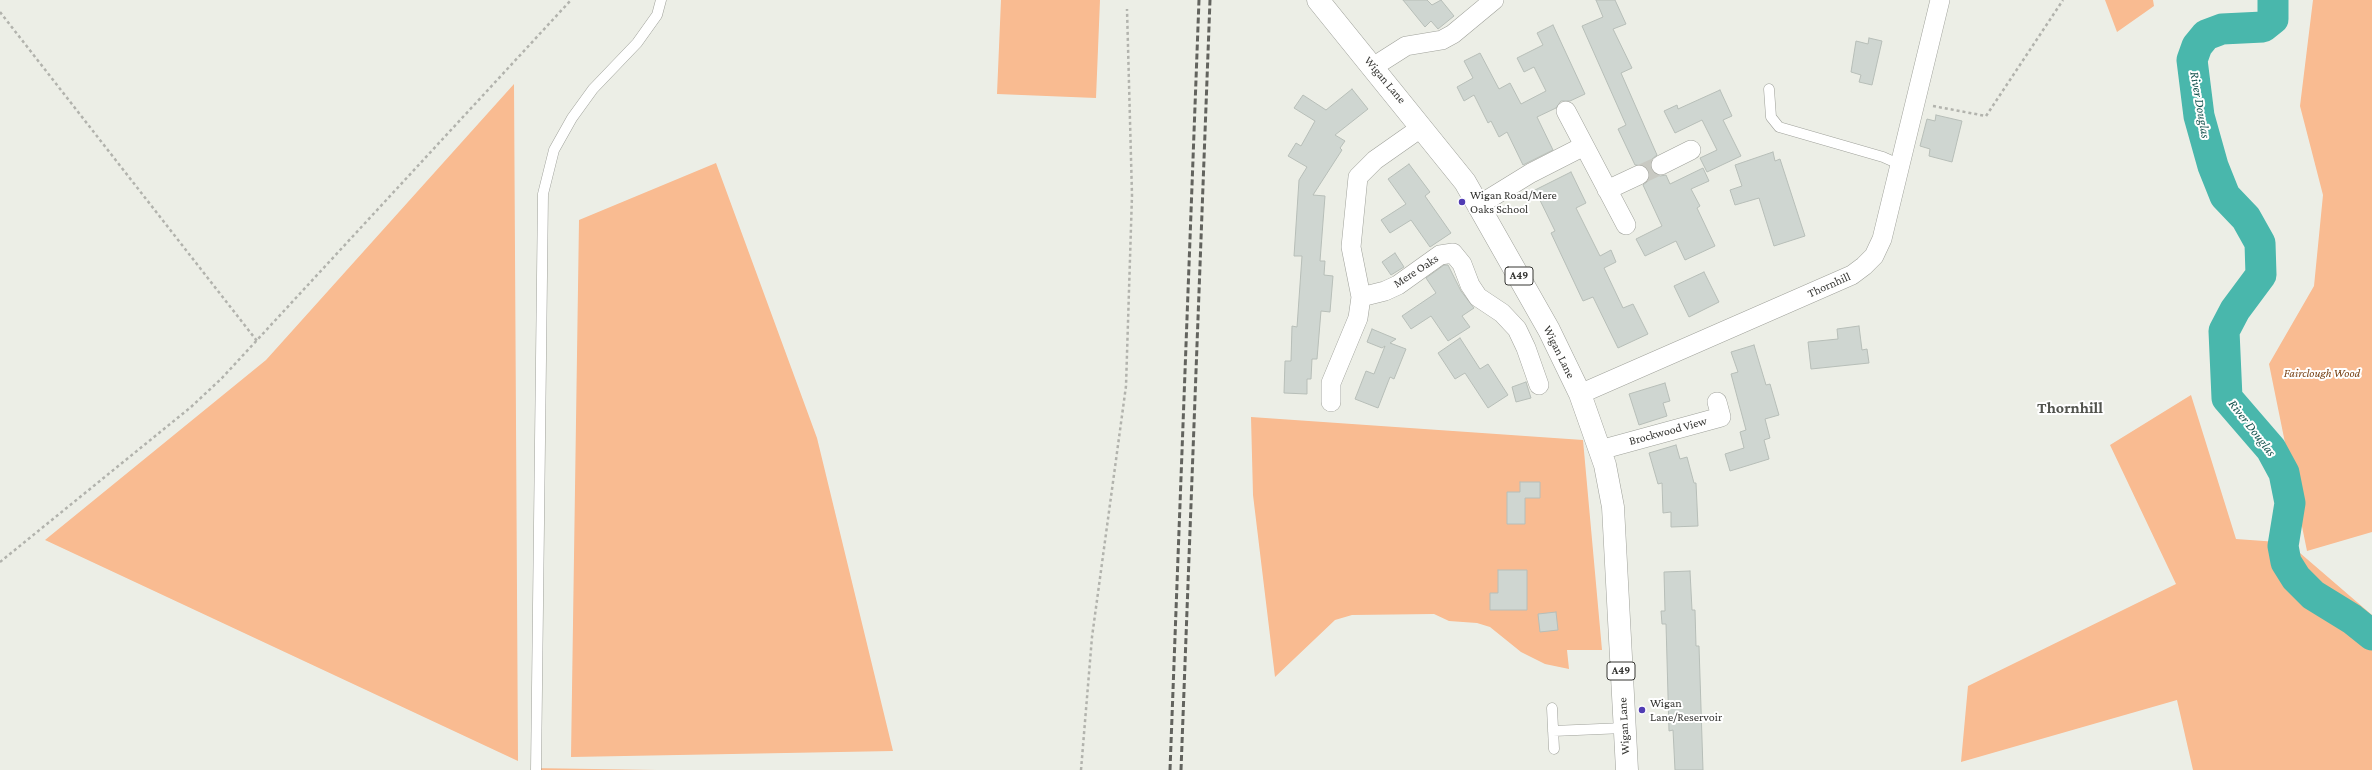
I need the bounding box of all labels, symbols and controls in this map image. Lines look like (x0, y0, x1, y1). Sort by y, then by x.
street label: Wigan Lane (1361, 53, 1409, 107)
water label: River Douglas (2186, 70, 2214, 140)
place label: Wigan Road/Mere Oaks School (1470, 188, 1557, 216)
marker: Wigan Road/Mere Oaks School (1457, 197, 1467, 207)
street label: Mere Oaks (1391, 251, 1441, 291)
road number: A49 (1505, 267, 1533, 285)
street label: Thornhill (1805, 269, 1853, 301)
street label: Wigan Lane (1540, 323, 1578, 381)
park label: Fairclough Wood (2284, 366, 2360, 380)
water label: River Douglas (2225, 397, 2279, 459)
district label: Thornhill (2037, 398, 2103, 418)
street label: Brockwood View (1627, 414, 1709, 448)
road number: A49 (1607, 662, 1635, 680)
place label: Wigan Lane/Reservoir (1650, 696, 1722, 724)
street label: Wigan Lane (1615, 697, 1633, 755)
marker: Wigan Lane/Reservoir (1637, 705, 1647, 715)

